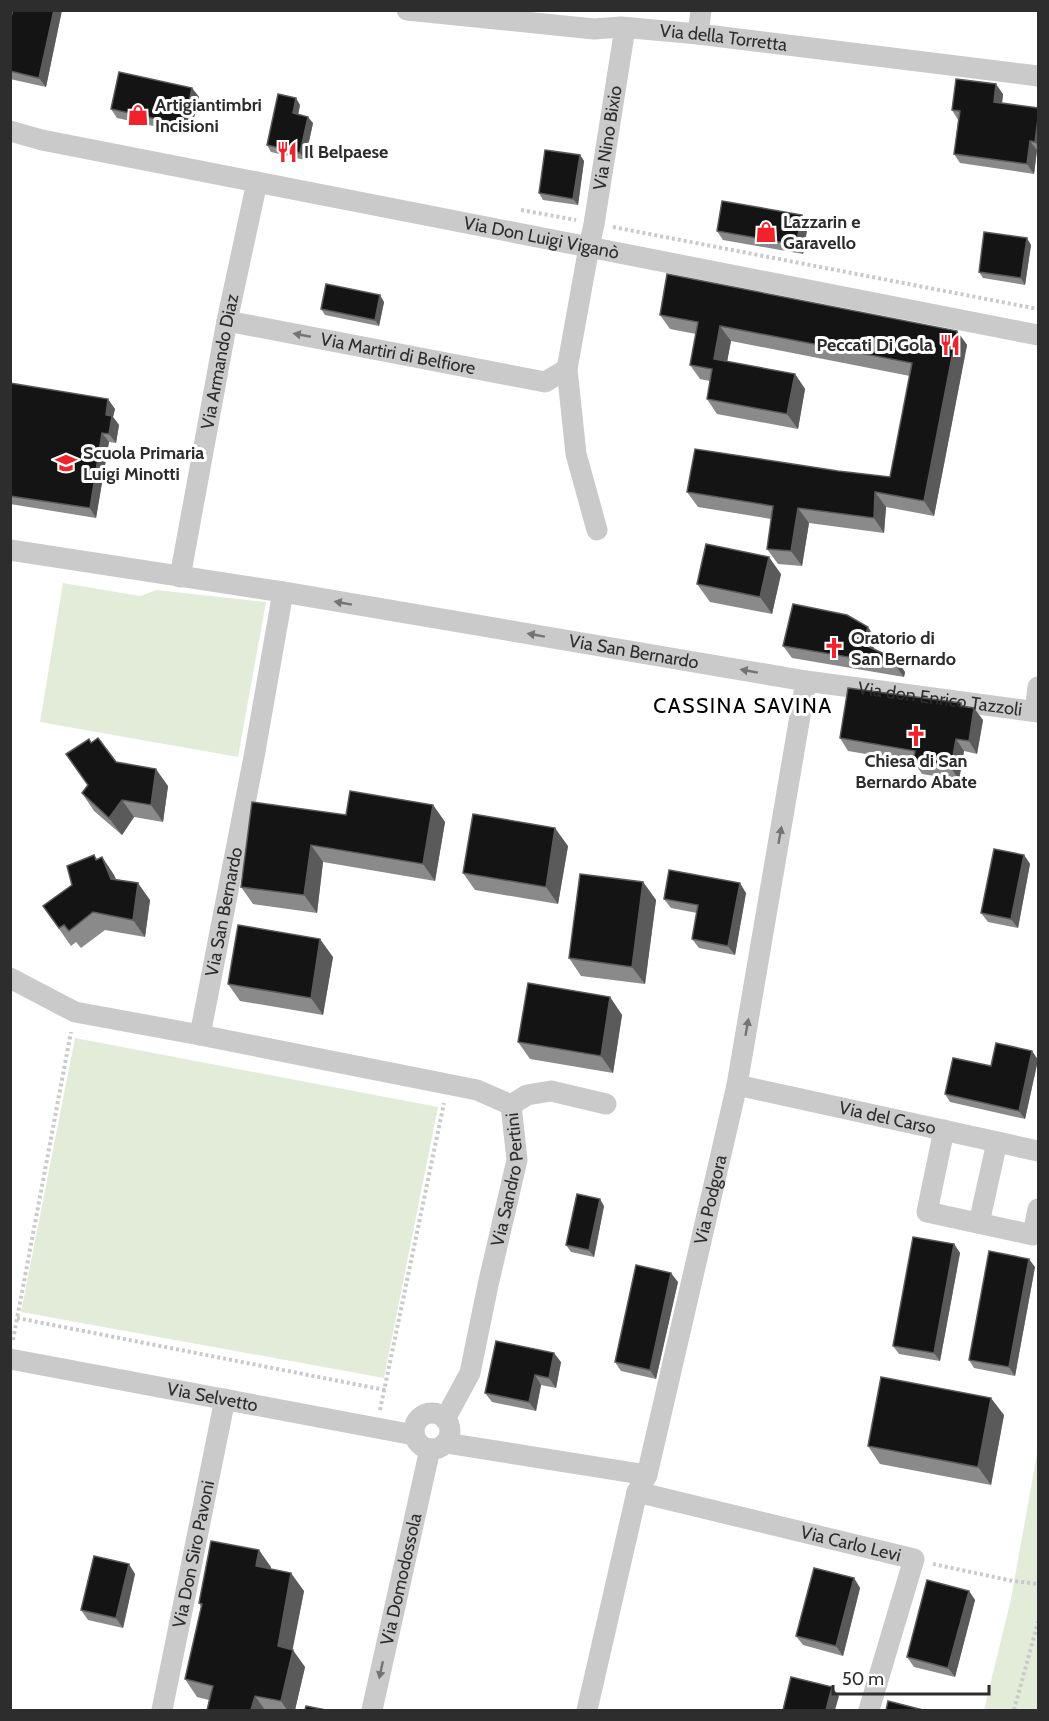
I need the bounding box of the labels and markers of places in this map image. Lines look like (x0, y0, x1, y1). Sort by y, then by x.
place label: Artigiantimbri Incisioni (155, 94, 262, 137)
shop icon: Artigiantimbri Incisioni (126, 103, 150, 127)
restaurant icon: Il Belpaese (275, 140, 299, 164)
place label: Il Belpaese (304, 141, 388, 163)
place label: Lazzarin e Garavello (783, 211, 860, 254)
shop icon: Lazzarin e Garavello (754, 220, 778, 244)
restaurant icon: Peccati Di Gola (938, 333, 962, 357)
place label: Peccati Di Gola (817, 334, 933, 356)
place label: Scuola Primaria Luigi Minotti (83, 442, 204, 485)
school or university icon: Scuola Primaria Luigi Minotti (54, 451, 78, 475)
place label: Oratorio di San Bernardo (851, 627, 956, 670)
church icon: Oratorio di San Bernardo (822, 636, 846, 660)
church icon: Chiesa di San Bernardo Abate (904, 724, 928, 748)
place label: Chiesa di San Bernardo Abate (855, 750, 977, 793)

